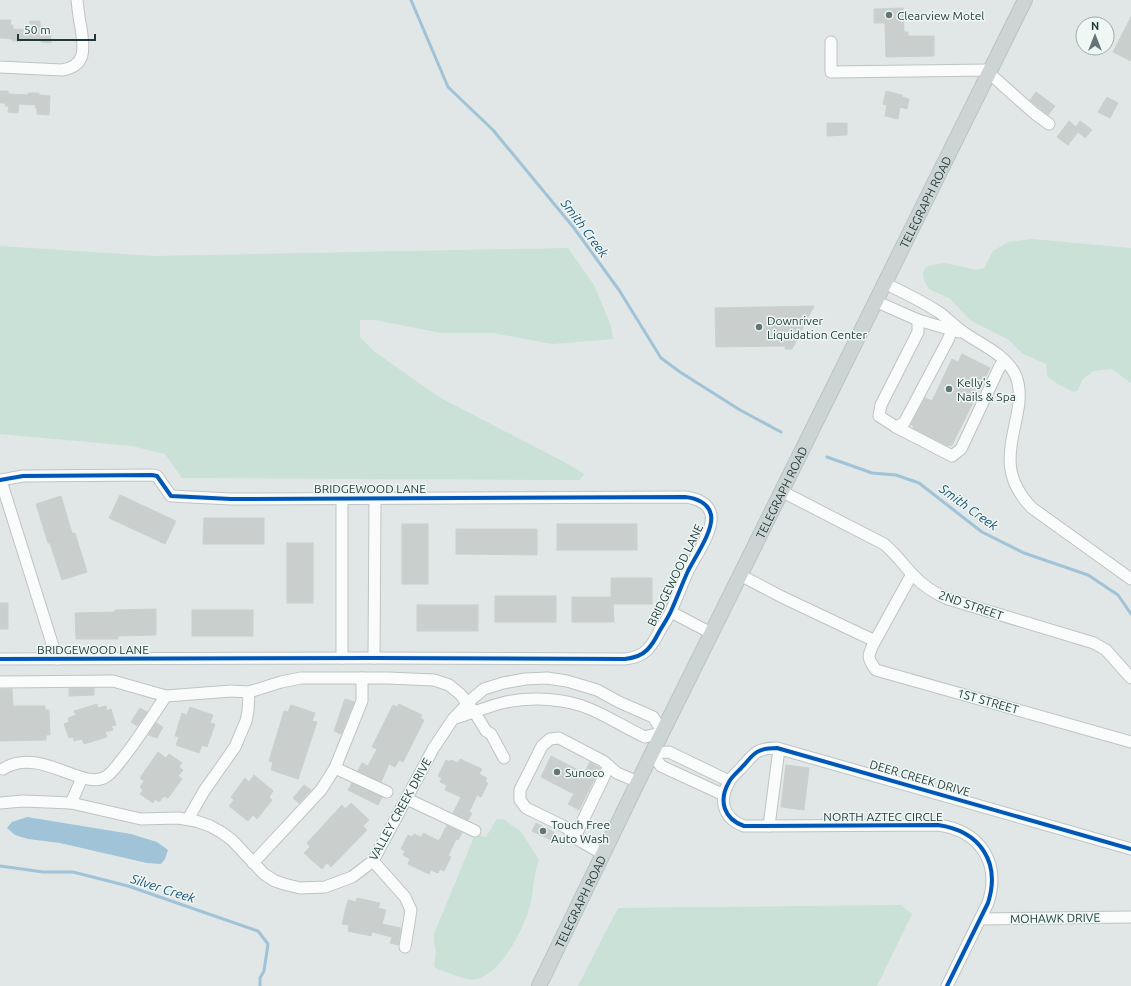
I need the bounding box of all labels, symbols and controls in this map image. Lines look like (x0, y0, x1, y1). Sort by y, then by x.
place label: Clearview Motel (897, 9, 984, 22)
marker: Clearview Motel (884, 10, 894, 20)
scale bar (18, 16, 95, 42)
north arrow (1075, 16, 1115, 56)
text: N (1091, 20, 1099, 32)
text: 50 m (24, 23, 51, 36)
street label: TELEGRAPH ROAD (897, 154, 953, 250)
water label: Smith Creek (558, 195, 611, 260)
place label: Downriver Liquidation Center (767, 314, 867, 341)
marker: Downriver Liquidation Center (754, 322, 764, 332)
place label: Kelly's Nails & Spa (957, 376, 1016, 403)
marker: Kelly's Nails & Spa (944, 384, 954, 394)
street label: TELEGRAPH ROAD (753, 444, 809, 540)
water label: Smith Creek (936, 481, 1001, 533)
street label: BRIDGEWOOD LANE (314, 482, 426, 495)
street label: BRIDGEWOOD LANE (645, 522, 705, 628)
street label: 2ND STREET (937, 588, 1005, 622)
street label: BRIDGEWOOD LANE (37, 643, 149, 656)
street label: 1ST STREET (956, 686, 1020, 716)
street label: VALLEY CREEK DRIVE (366, 755, 434, 863)
street label: DEER CREEK DRIVE (868, 757, 972, 799)
place label: Sunoco (565, 766, 605, 779)
marker: Sunoco (552, 767, 562, 777)
street label: NORTH AZTEC CIRCLE (823, 810, 943, 823)
place label: Touch Free Auto Wash (551, 818, 610, 845)
marker: Touch Free Auto Wash (538, 826, 548, 836)
street label: TELEGRAPH ROAD (552, 853, 608, 950)
water label: Silver Creek (128, 871, 197, 905)
street label: MOHAWK DRIVE (1010, 911, 1101, 925)

